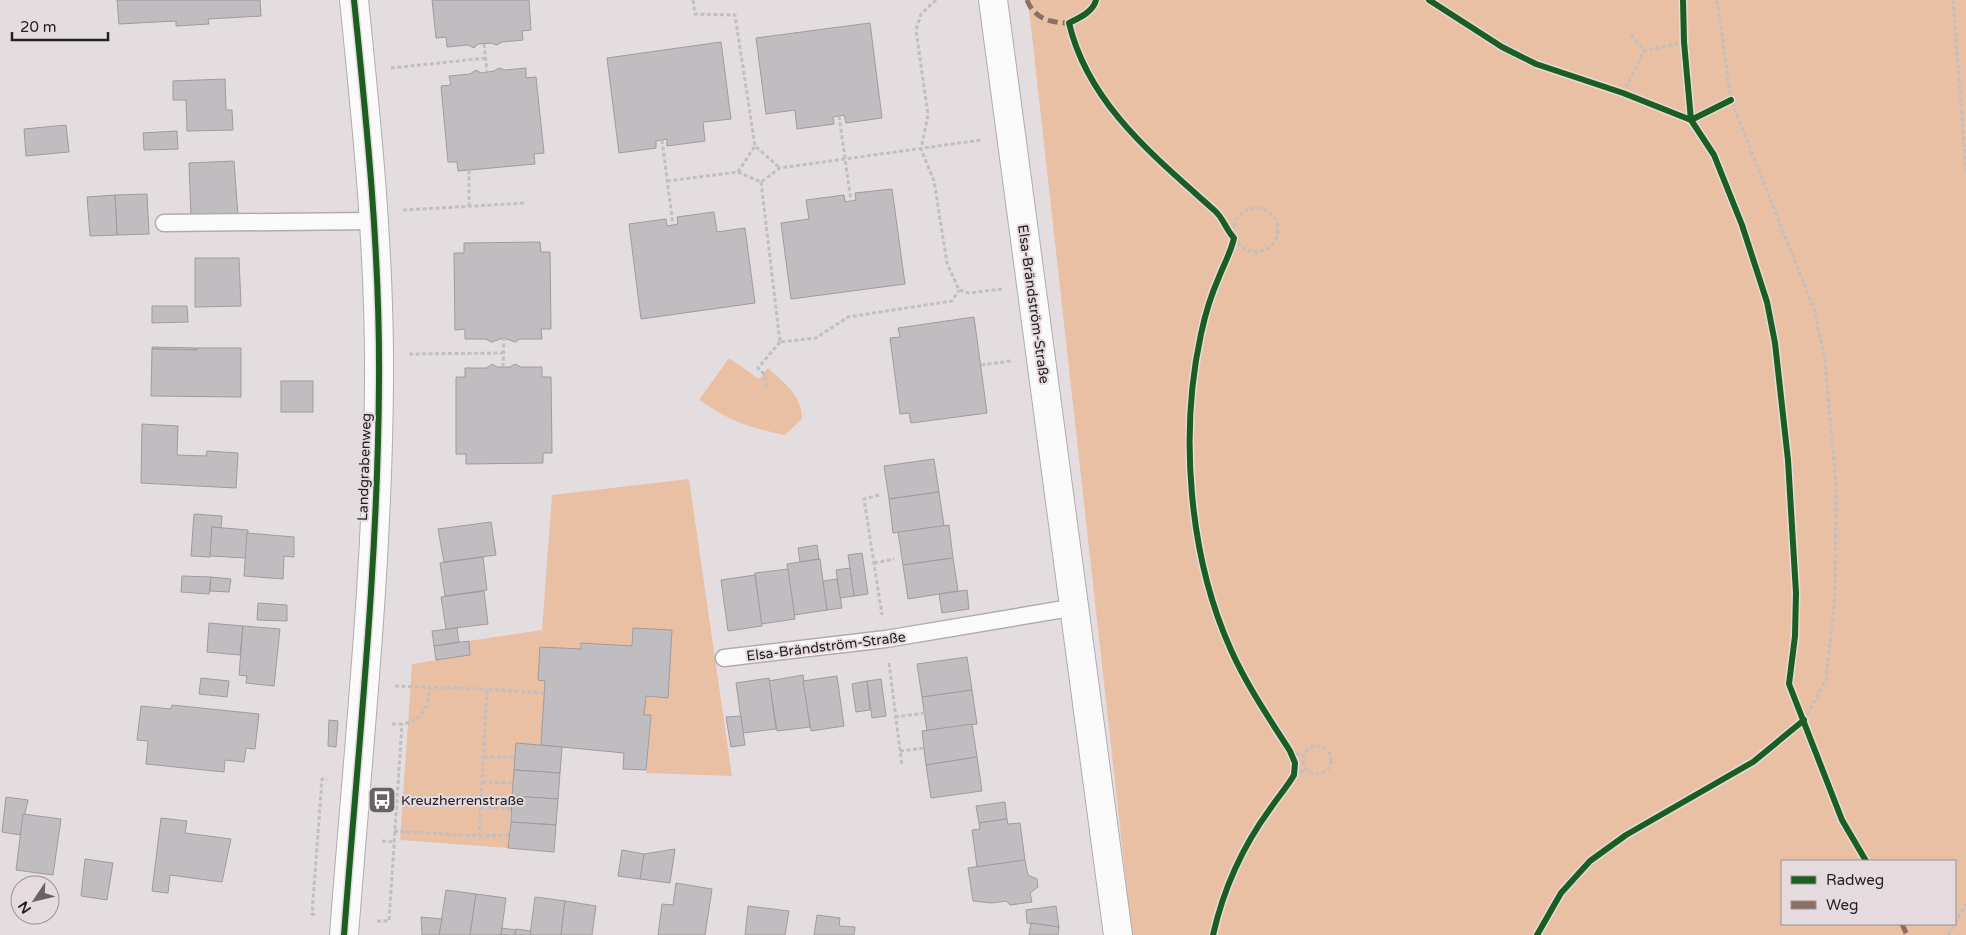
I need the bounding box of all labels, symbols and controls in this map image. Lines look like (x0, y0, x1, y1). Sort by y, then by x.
scale bar (12, 10, 109, 42)
text: 20 m (20, 18, 57, 36)
street label: Elsa-Brändström-Straße (1014, 224, 1053, 385)
street label: Landgrabenweg (354, 413, 375, 521)
street label: Elsa-Brändström-Straße (746, 628, 907, 665)
bus stop icon: Kreuzherrenstraße (367, 785, 397, 815)
place label: Kreuzherrenstraße (401, 792, 524, 809)
legend (1781, 860, 1956, 925)
text: Radweg (1826, 871, 1884, 889)
north arrow (10, 875, 60, 925)
text: Weg (1826, 896, 1858, 914)
text: N (15, 898, 35, 917)

